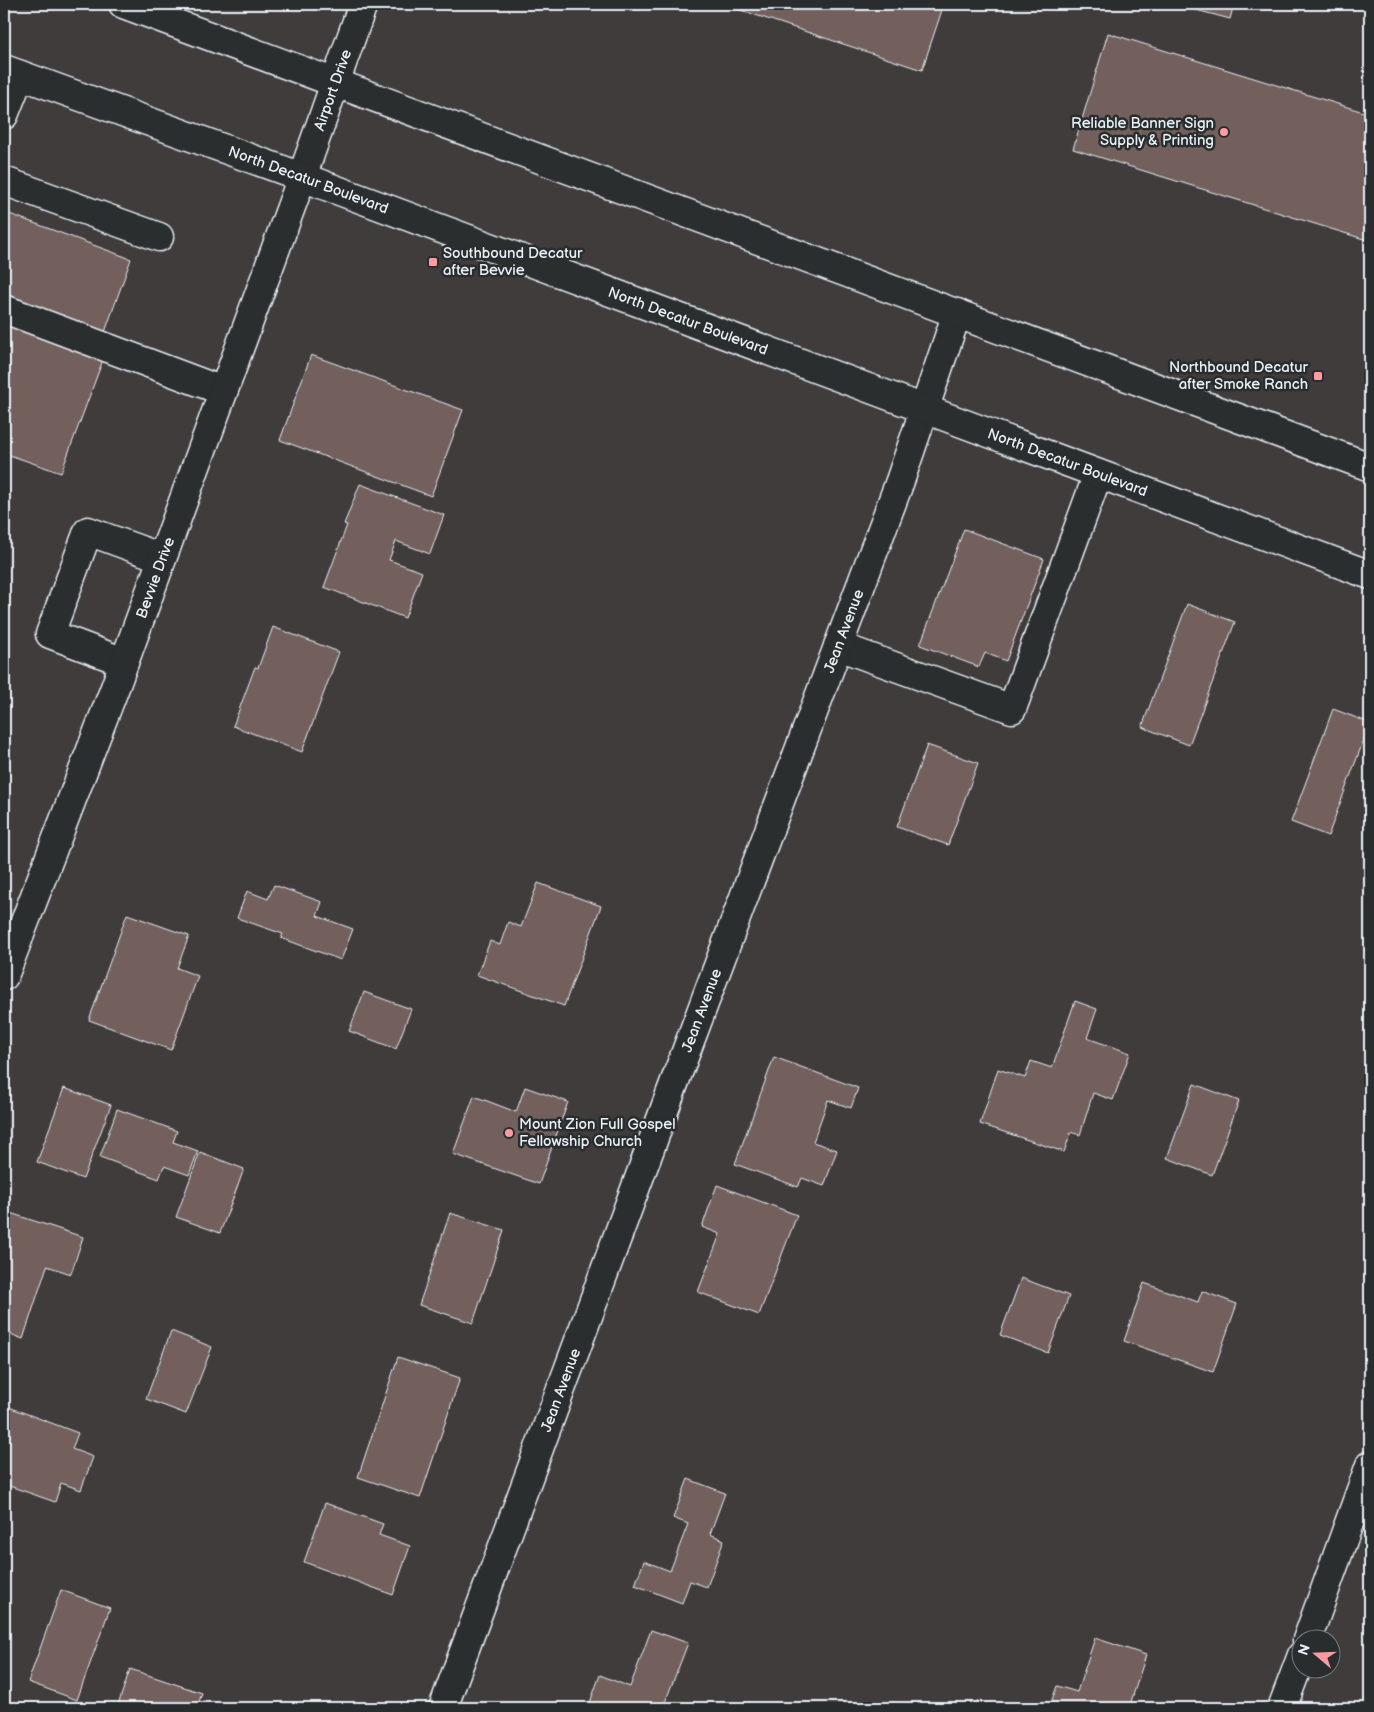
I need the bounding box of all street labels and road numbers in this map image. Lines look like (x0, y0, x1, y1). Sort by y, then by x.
street label: Airport Drive (310, 47, 356, 133)
street label: North Decatur Boulevard (226, 142, 391, 218)
street label: North Decatur Boulevard (605, 283, 771, 360)
street label: North Decatur Boulevard (985, 424, 1150, 501)
street label: Bevvie Drive (132, 534, 179, 621)
street label: Jean Avenue (820, 587, 869, 676)
street label: Jean Avenue (678, 966, 726, 1055)
street label: Jean Avenue (537, 1346, 585, 1435)

